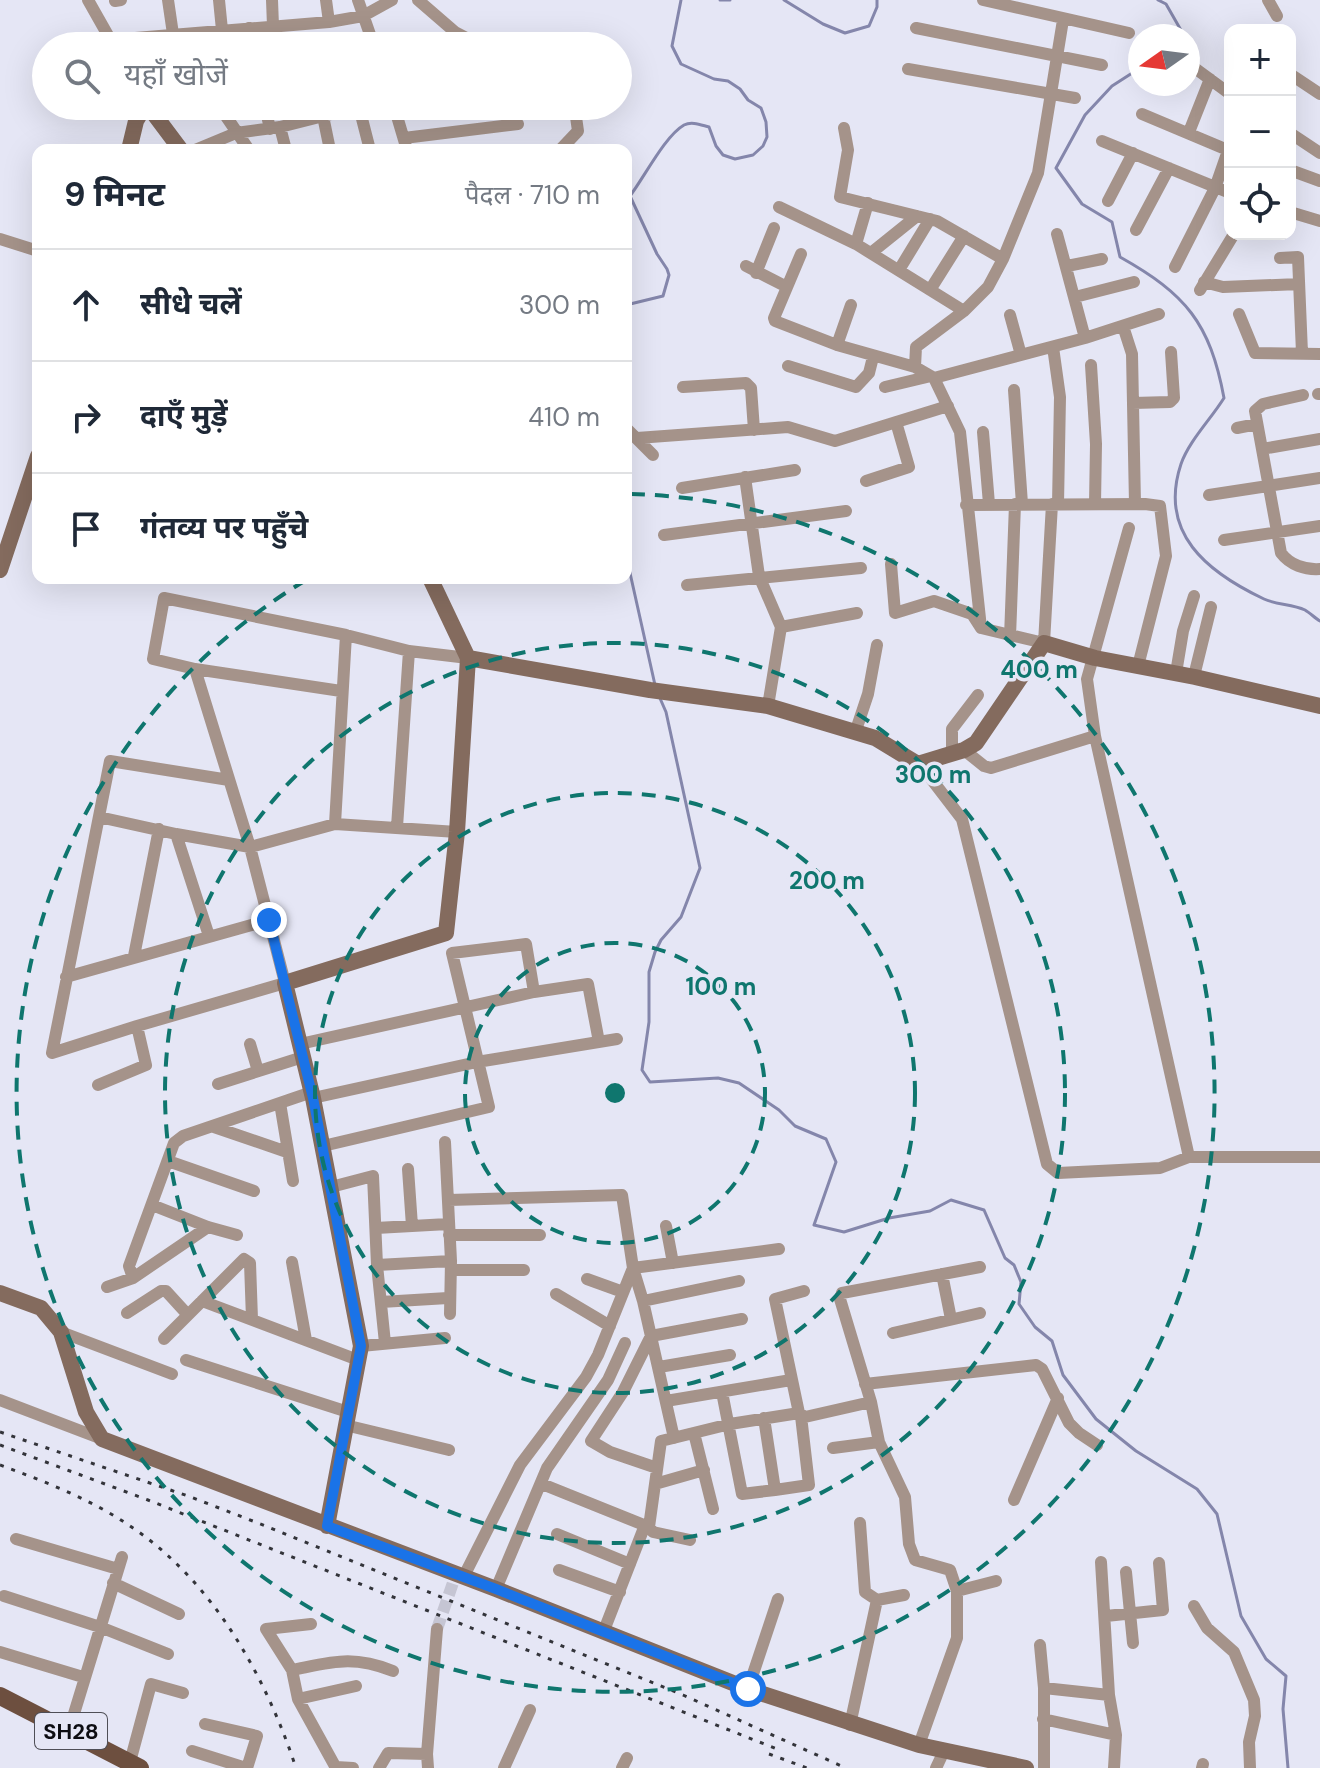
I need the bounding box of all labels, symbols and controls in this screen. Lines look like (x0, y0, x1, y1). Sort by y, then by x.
north arrow (1128, 24, 1200, 96)
map controls (1224, 24, 1296, 240)
button: + (1224, 24, 1296, 96)
search box (32, 32, 632, 120)
icon: search (60, 54, 104, 98)
text: यहाँ खोजें (124, 55, 228, 94)
button: − (1224, 96, 1296, 168)
button: locate (1224, 168, 1296, 240)
text: 9 मिनट (64, 172, 165, 217)
text: पैदल · 710 m (465, 178, 600, 212)
icon: ahead (64, 283, 108, 327)
text: सीधे चलें (140, 284, 242, 323)
text: 300 m (519, 288, 600, 322)
icon: right (64, 395, 108, 439)
text: दाएँ मुड़ें (140, 396, 228, 435)
text: 410 m (528, 400, 600, 434)
icon: arrive (64, 507, 108, 551)
text: गंतव्य पर पहुँचे (140, 508, 308, 547)
text: 400 m (1000, 654, 1078, 685)
text: 300 m (895, 759, 971, 790)
text: 200 m (789, 865, 865, 896)
route end (251, 902, 287, 938)
text: 100 m (686, 971, 756, 1002)
centre of rings (601, 1079, 629, 1107)
route start (730, 1671, 766, 1707)
road number: SH28 (35, 1713, 107, 1749)

